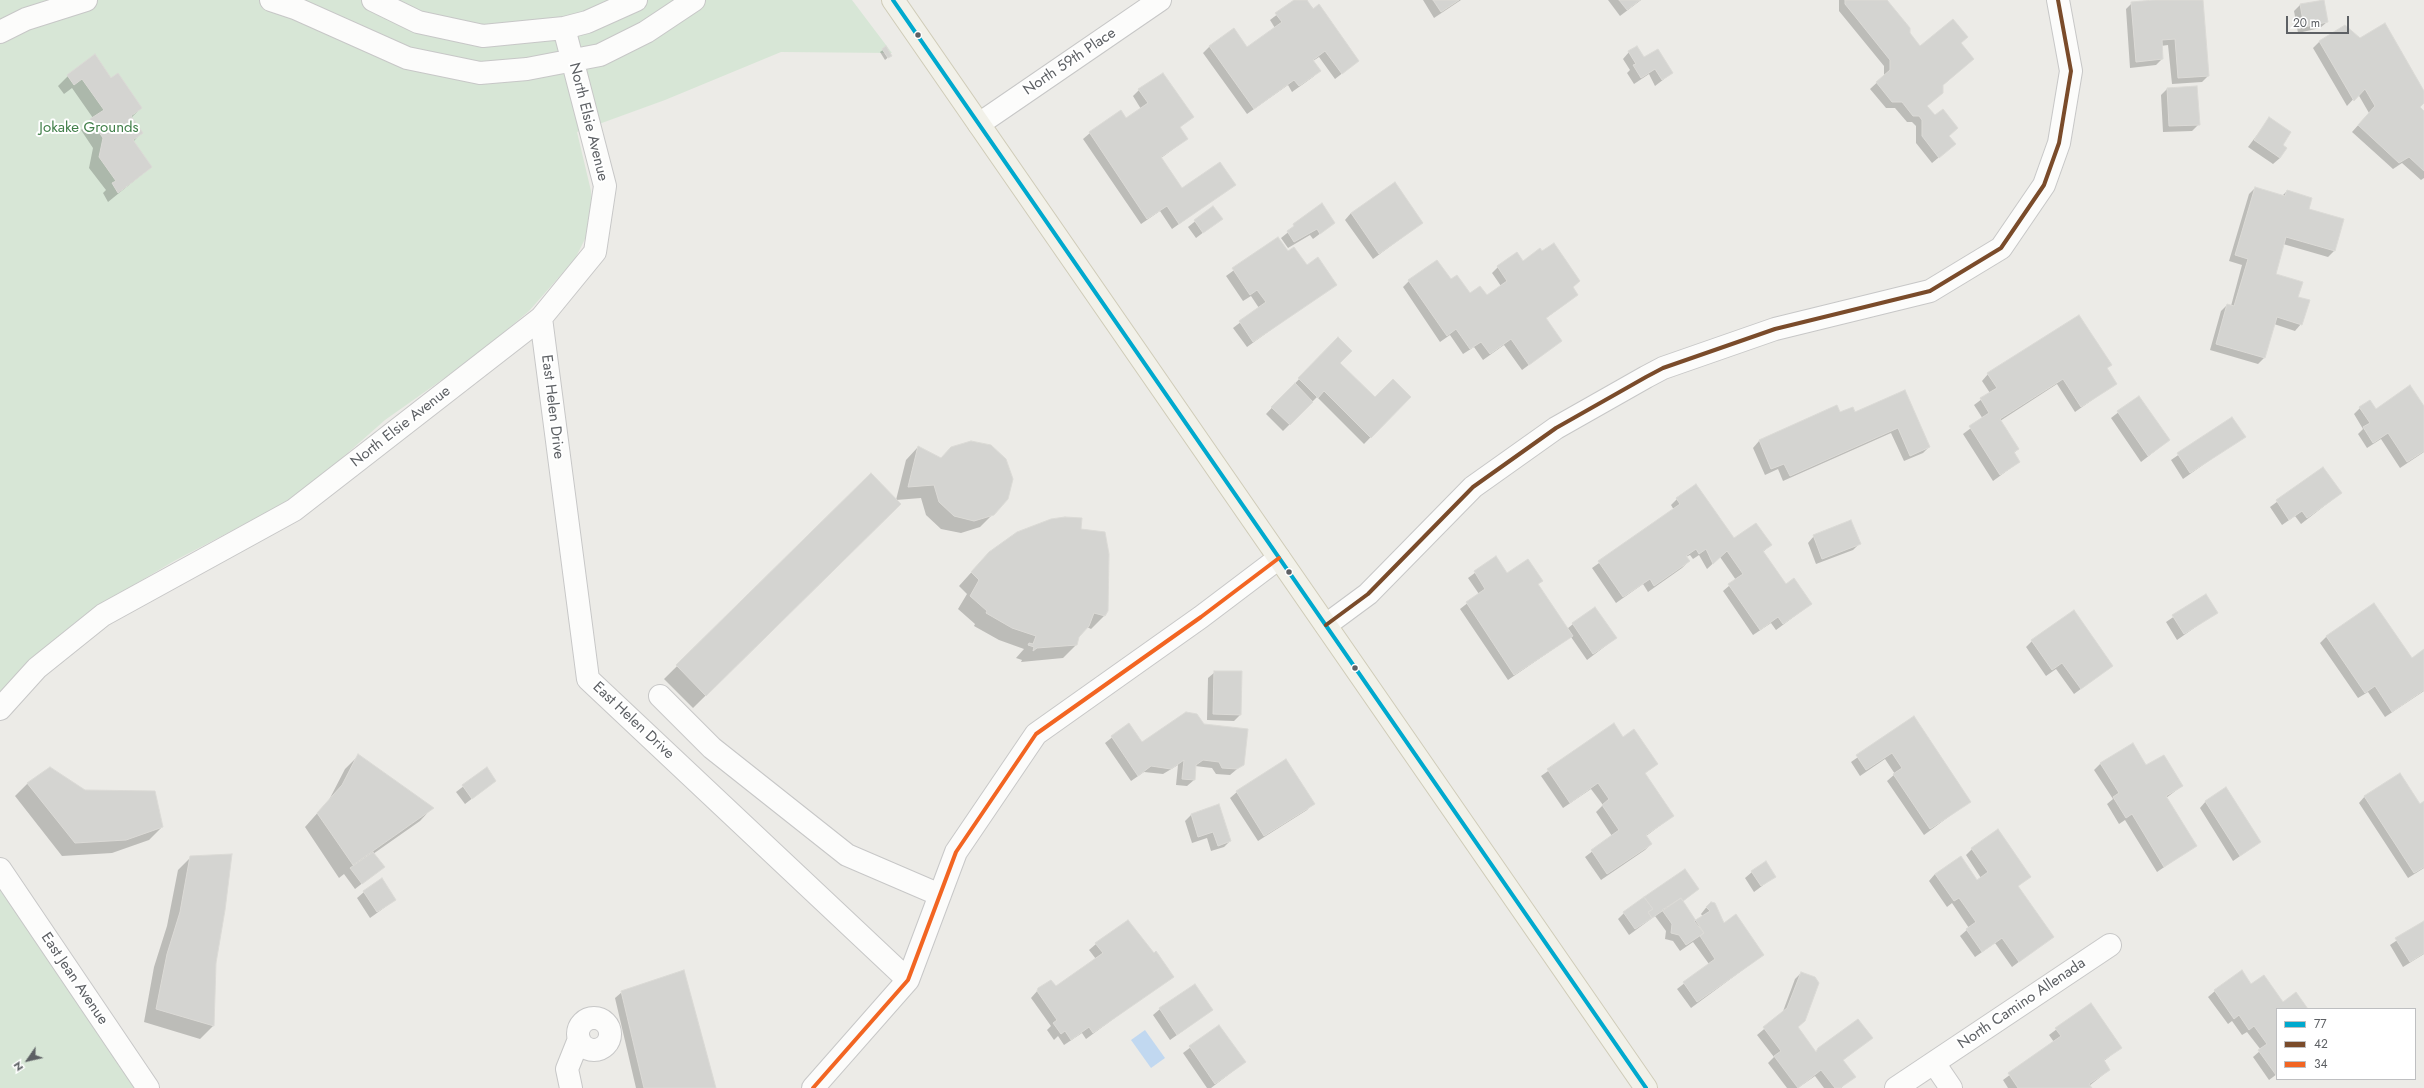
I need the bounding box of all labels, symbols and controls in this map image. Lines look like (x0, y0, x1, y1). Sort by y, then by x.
scale bar (2288, 8, 2351, 34)
text: 20 m (2293, 14, 2320, 32)
street label: North 59th Place (1020, 24, 1120, 100)
unlabelled marker (913, 30, 923, 40)
street label: North Elsie Avenue (565, 61, 611, 183)
park label: Jokake Grounds (39, 119, 139, 137)
street label: East Helen Drive (537, 354, 567, 460)
street label: North Elsie Avenue (348, 382, 454, 472)
unlabelled marker (1284, 567, 1294, 577)
unlabelled marker (1350, 663, 1360, 673)
street label: East Helen Drive (588, 679, 678, 763)
street label: East Jean Avenue (37, 930, 111, 1028)
street label: North Camino Allenada (1955, 955, 2089, 1053)
legend (2276, 1008, 2416, 1080)
text: 77 (2314, 1015, 2327, 1033)
text: 42 (2314, 1035, 2328, 1053)
north arrow (8, 1040, 48, 1080)
text: 34 (2314, 1055, 2328, 1073)
text: N (9, 1059, 27, 1075)

